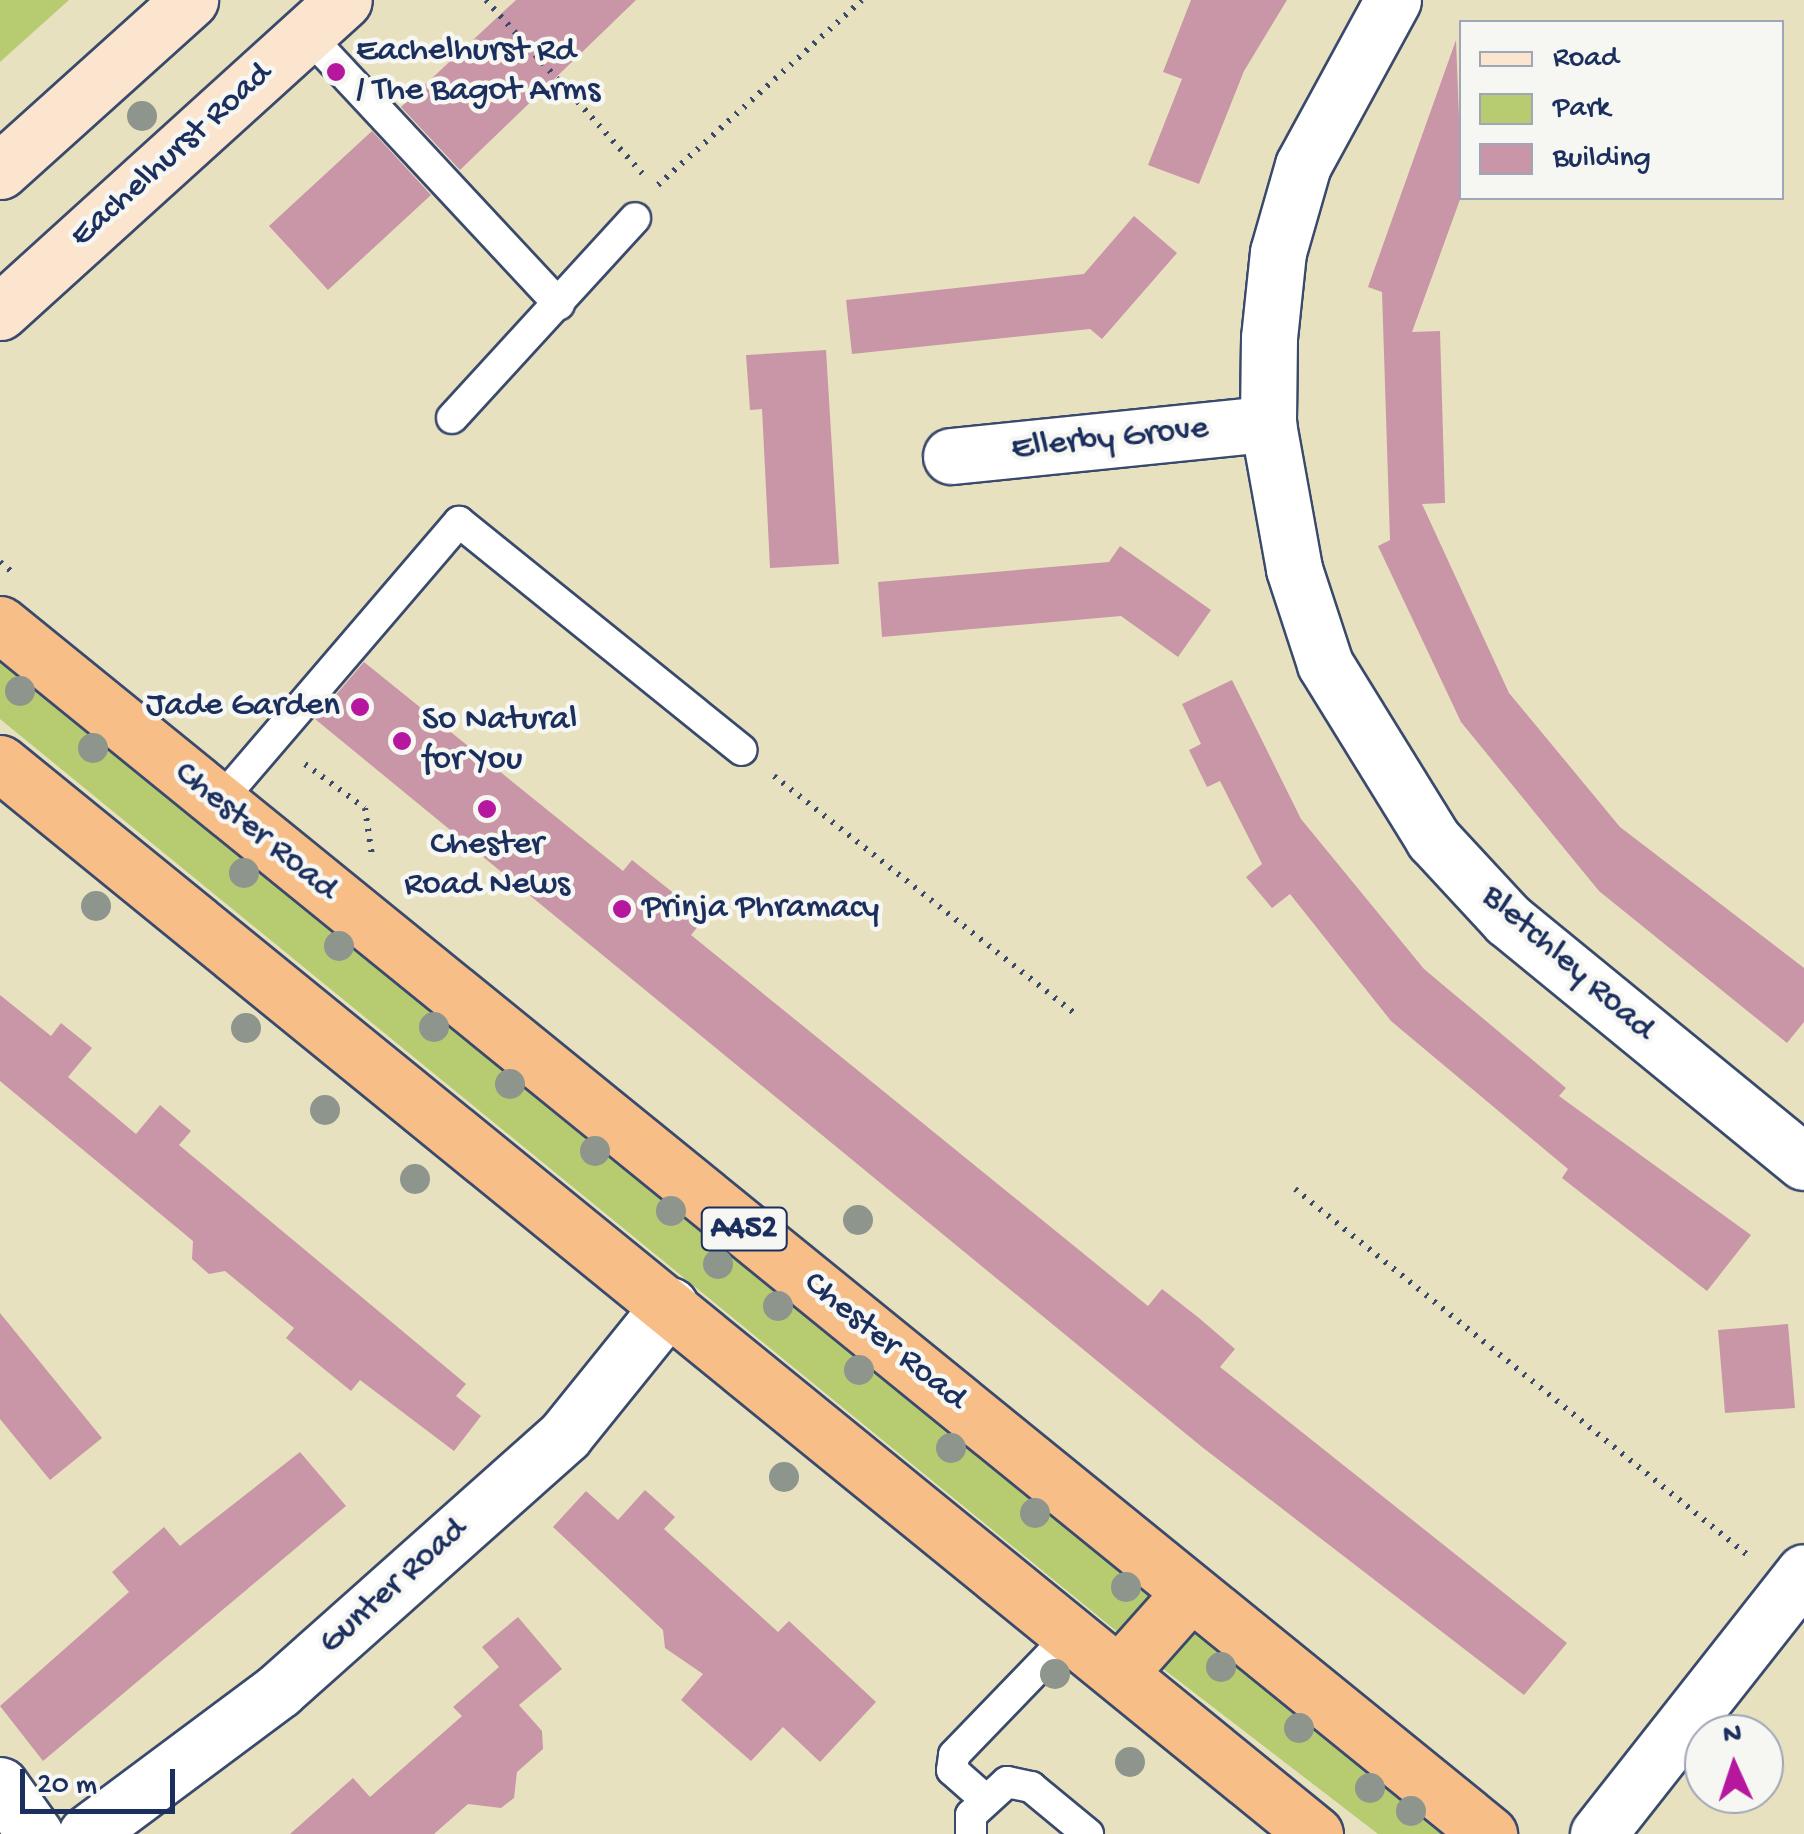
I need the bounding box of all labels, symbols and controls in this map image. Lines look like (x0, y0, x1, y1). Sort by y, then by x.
legend (1459, 20, 1784, 200)
place label: Eachelhurst Rd / The Bagot Arms (356, 31, 600, 113)
text: Road (1553, 42, 1619, 77)
street label: Eachelhurst Road (62, 54, 282, 258)
marker: Eachelhurst Rd / The Bagot Arms (325, 61, 347, 83)
text: Park (1553, 92, 1610, 127)
text: Building (1553, 142, 1651, 177)
street label: Ellerby Grove (1009, 409, 1211, 471)
place label: Jade Garden (146, 686, 340, 728)
marker: Jade Garden (349, 696, 371, 718)
place label: So Natural for You (422, 700, 577, 782)
marker: So Natural for You (391, 730, 413, 752)
street label: Chester Road (165, 753, 345, 911)
marker: Chester Road News (476, 798, 498, 820)
place label: Chester Road News (404, 825, 570, 907)
street label: Bletchley Road (1472, 877, 1662, 1051)
place label: Prinja Phramacy (642, 888, 879, 930)
marker: Prinja Phramacy (611, 898, 633, 920)
road number: A452 (699, 1202, 789, 1256)
street label: Chester Road (794, 1263, 974, 1421)
street label: Gunter Road (311, 1510, 477, 1664)
north arrow (1684, 1714, 1784, 1814)
text: N (1723, 1719, 1743, 1752)
scale bar (25, 1749, 180, 1811)
text: 20 m (37, 1769, 97, 1804)

